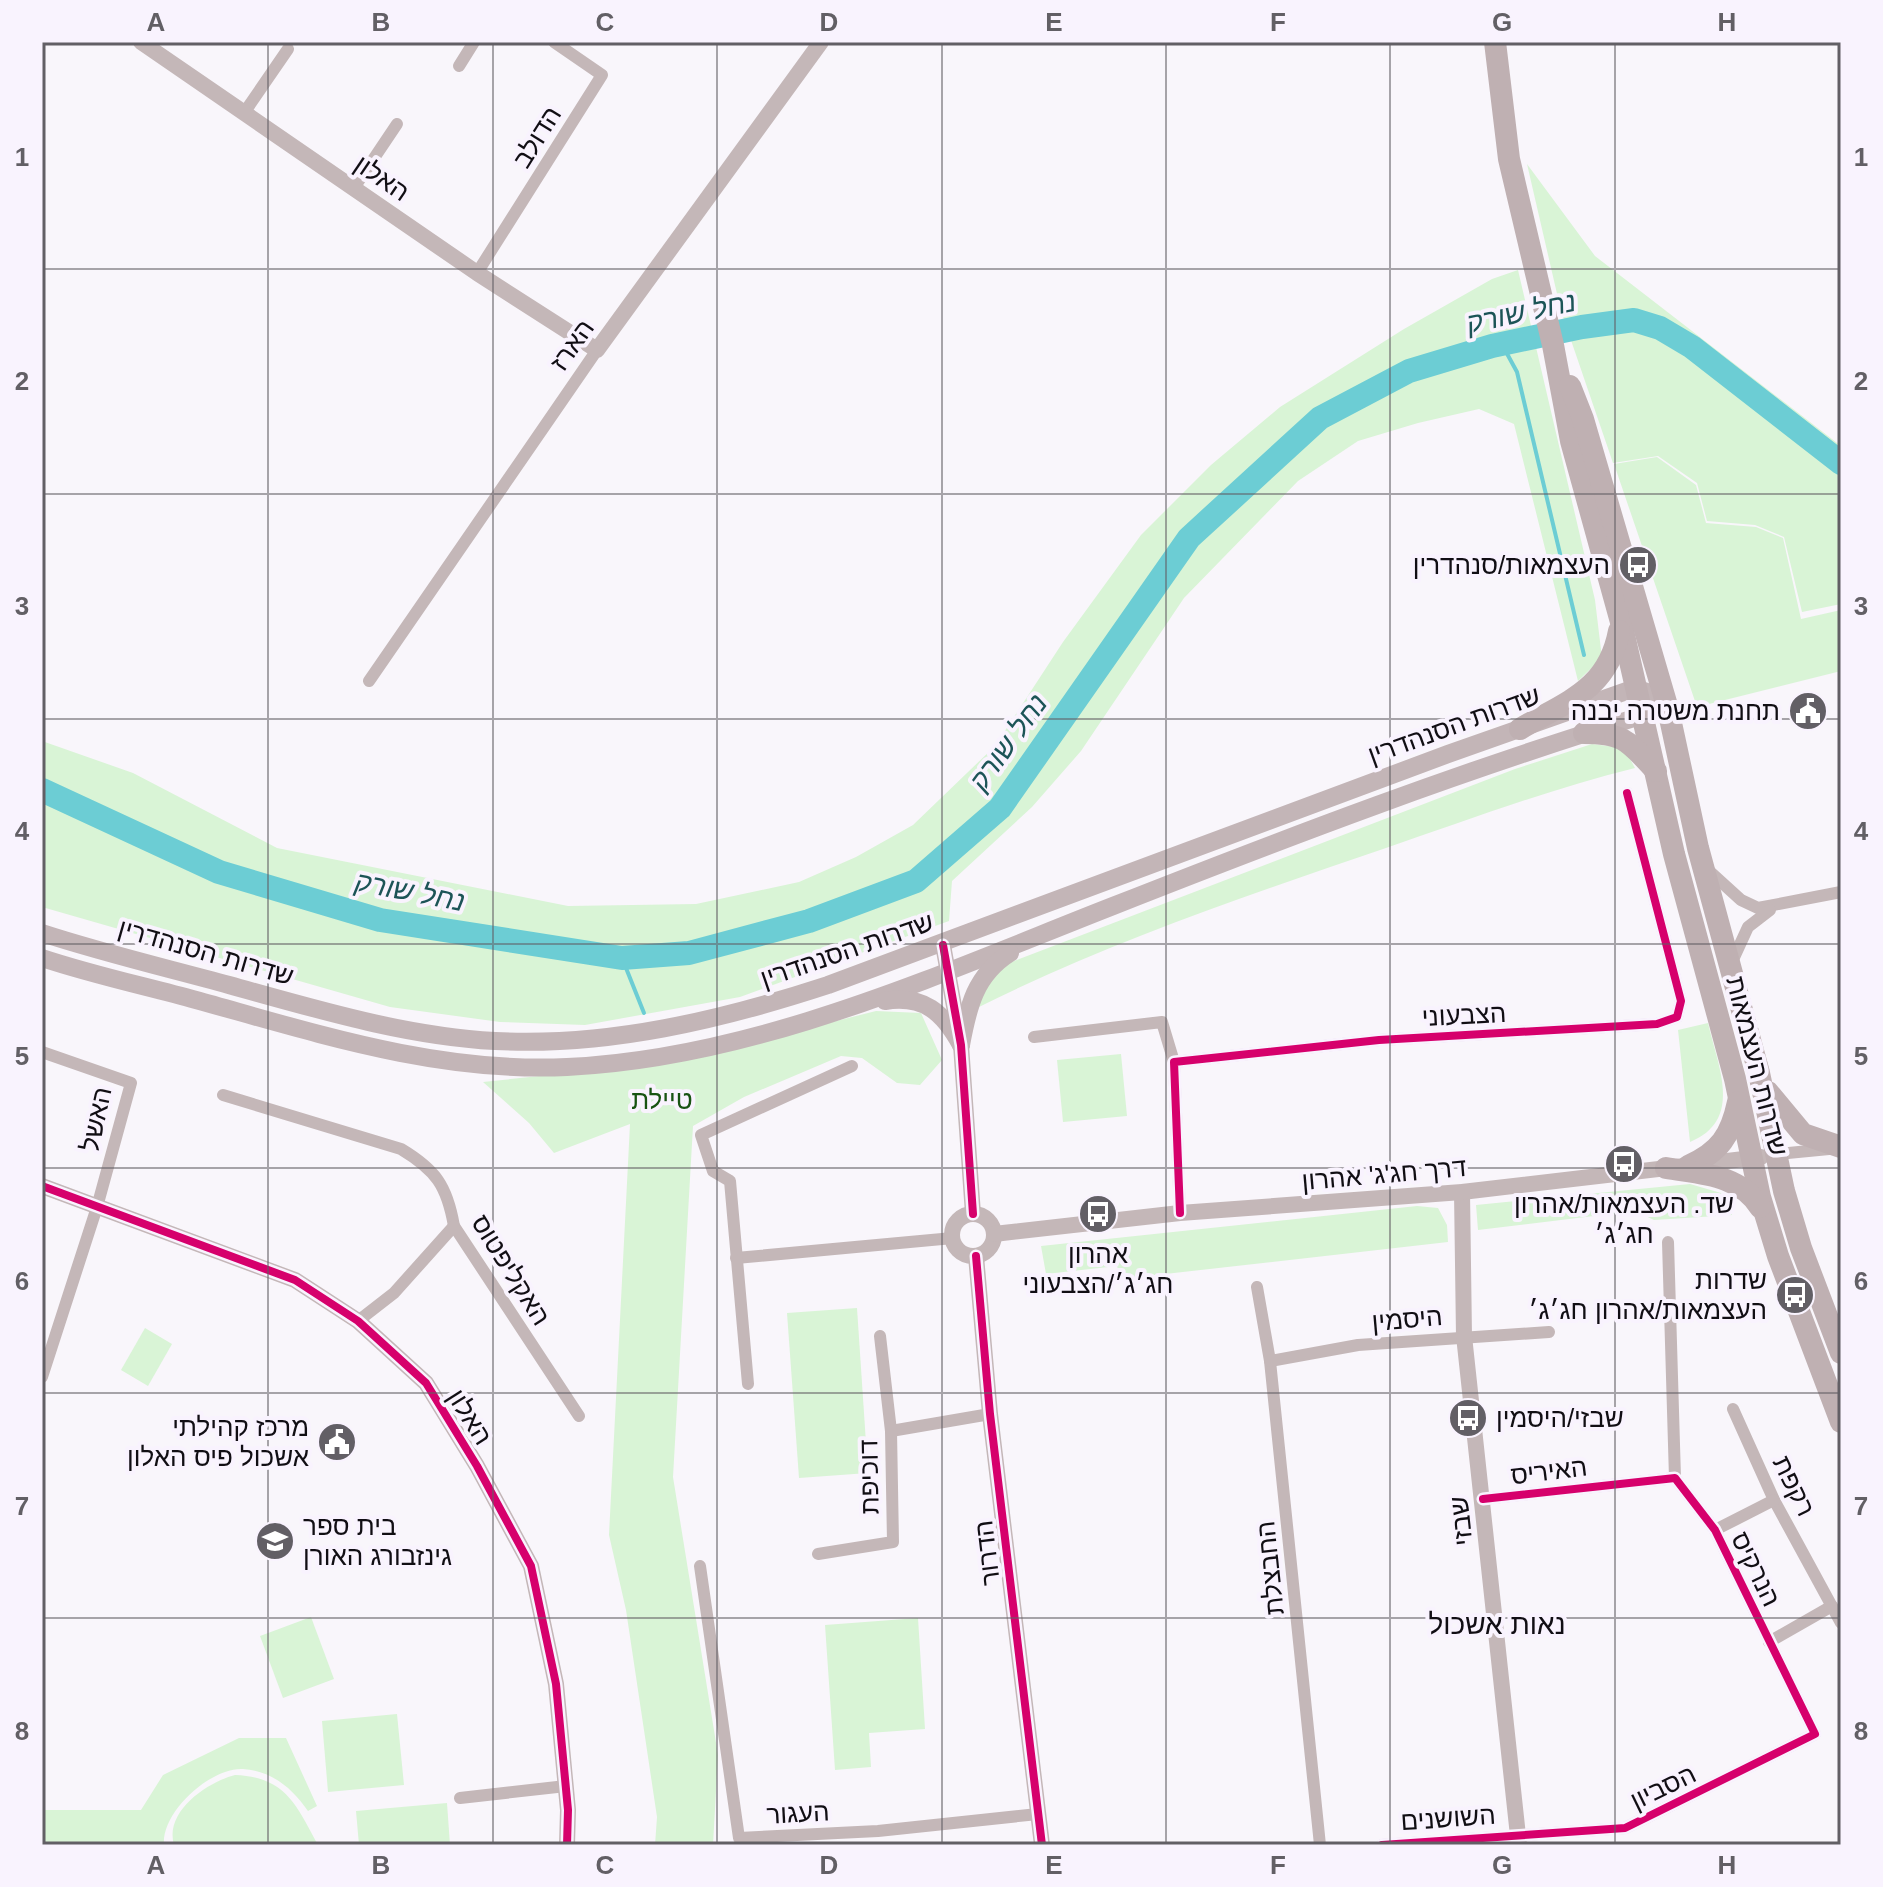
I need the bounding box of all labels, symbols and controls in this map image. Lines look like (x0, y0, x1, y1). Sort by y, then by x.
text: A (147, 7, 166, 37)
text: B (372, 7, 390, 37)
text: C (596, 7, 615, 37)
text: D (820, 7, 838, 37)
text: E (1045, 7, 1063, 37)
text: F (1270, 7, 1286, 37)
text: G (1492, 7, 1512, 37)
text: H (1718, 7, 1736, 37)
street label: הדולב (507, 101, 567, 173)
text: 1 (15, 142, 29, 172)
text: 1 (1854, 142, 1868, 172)
street label: האלון (349, 149, 415, 207)
water label: נחל שורק (1463, 286, 1579, 339)
street label: הארז (544, 314, 600, 376)
text: 2 (15, 366, 29, 396)
text: 2 (1854, 366, 1868, 396)
bus stop icon: העצמאות/סנהדרין (1617, 544, 1659, 586)
place label: העצמאות/סנהדרין (1413, 550, 1610, 580)
text: 3 (15, 591, 29, 621)
text: 3 (1854, 591, 1868, 621)
street label: שדרות הסנהדרין (1364, 680, 1544, 770)
water label: נחל שורק (963, 688, 1054, 797)
public building icon: תחנת משטרה יבנה (1787, 690, 1829, 732)
place label: תחנת משטרה יבנה (1571, 696, 1780, 726)
text: 4 (15, 816, 30, 846)
text: 4 (1854, 816, 1869, 846)
water label: נחל שורק (351, 865, 467, 917)
street label: שדרות הסנהדרין (756, 906, 938, 994)
street label: שדרות הסנהדרין (115, 913, 297, 991)
street label: שדרות העצמאות (1720, 973, 1794, 1159)
street label: הצבעוני (1421, 998, 1507, 1032)
text: 5 (15, 1041, 29, 1071)
text: 5 (1854, 1041, 1868, 1071)
street label: האשל (75, 1084, 117, 1154)
park label: טיילת (631, 1085, 693, 1115)
bus stop icon: שד. העצמאות/אהרון חג׳ג׳ (1603, 1143, 1645, 1185)
street label: דרך חג'ג' אהרון (1300, 1152, 1468, 1196)
place label: שד. העצמאות/אהרון חג׳ג׳ (1514, 1189, 1734, 1249)
bus stop icon: אהרון חג׳ג׳/הצבעוני (1077, 1193, 1119, 1235)
street label: האקליפטוס (465, 1209, 557, 1331)
place label: אהרון חג׳ג׳/הצבעוני (1023, 1239, 1173, 1299)
place label: שדרות העצמאות/אהרון חג׳ג׳ (1529, 1265, 1767, 1325)
text: 6 (15, 1266, 29, 1296)
text: 6 (1854, 1266, 1868, 1296)
bus stop icon: שדרות העצמאות/אהרון חג׳ג׳ (1774, 1274, 1816, 1316)
street label: היסמין (1370, 1301, 1444, 1337)
street label: האלון (441, 1384, 499, 1450)
bus stop icon: שבזי/היסמין (1447, 1397, 1489, 1439)
place label: שבזי/היסמין (1496, 1403, 1624, 1433)
place label: מרכז קהילתי אשכול פיס האלון (127, 1412, 309, 1472)
public building icon: מרכז קהילתי אשכול פיס האלון (316, 1421, 358, 1463)
street label: דוכיפת (853, 1439, 885, 1515)
street label: האיריס (1509, 1451, 1589, 1491)
street label: רקפת (1767, 1451, 1821, 1521)
text: 7 (15, 1491, 29, 1521)
text: 7 (1854, 1491, 1868, 1521)
street label: שבזי (1443, 1495, 1479, 1547)
place label: בית ספר גינזבורג האורן (303, 1511, 452, 1571)
street label: הדרור (968, 1519, 1006, 1587)
street label: החבצלת (1250, 1519, 1290, 1617)
school or university icon: בית ספר גינזבורג האורן (254, 1520, 296, 1562)
street label: הנרקיס (1725, 1527, 1787, 1611)
district label: נאות אשכול (1428, 1609, 1566, 1640)
text: 8 (15, 1716, 29, 1746)
text: 8 (1854, 1716, 1868, 1746)
street label: הסביון (1625, 1758, 1701, 1816)
street label: העגור (766, 1796, 830, 1830)
street label: השושנים (1399, 1800, 1497, 1836)
text: A (147, 1850, 166, 1880)
text: B (372, 1850, 390, 1880)
text: C (596, 1850, 615, 1880)
text: D (820, 1850, 838, 1880)
text: E (1045, 1850, 1063, 1880)
text: F (1270, 1850, 1286, 1880)
text: G (1492, 1850, 1512, 1880)
text: H (1718, 1850, 1736, 1880)

